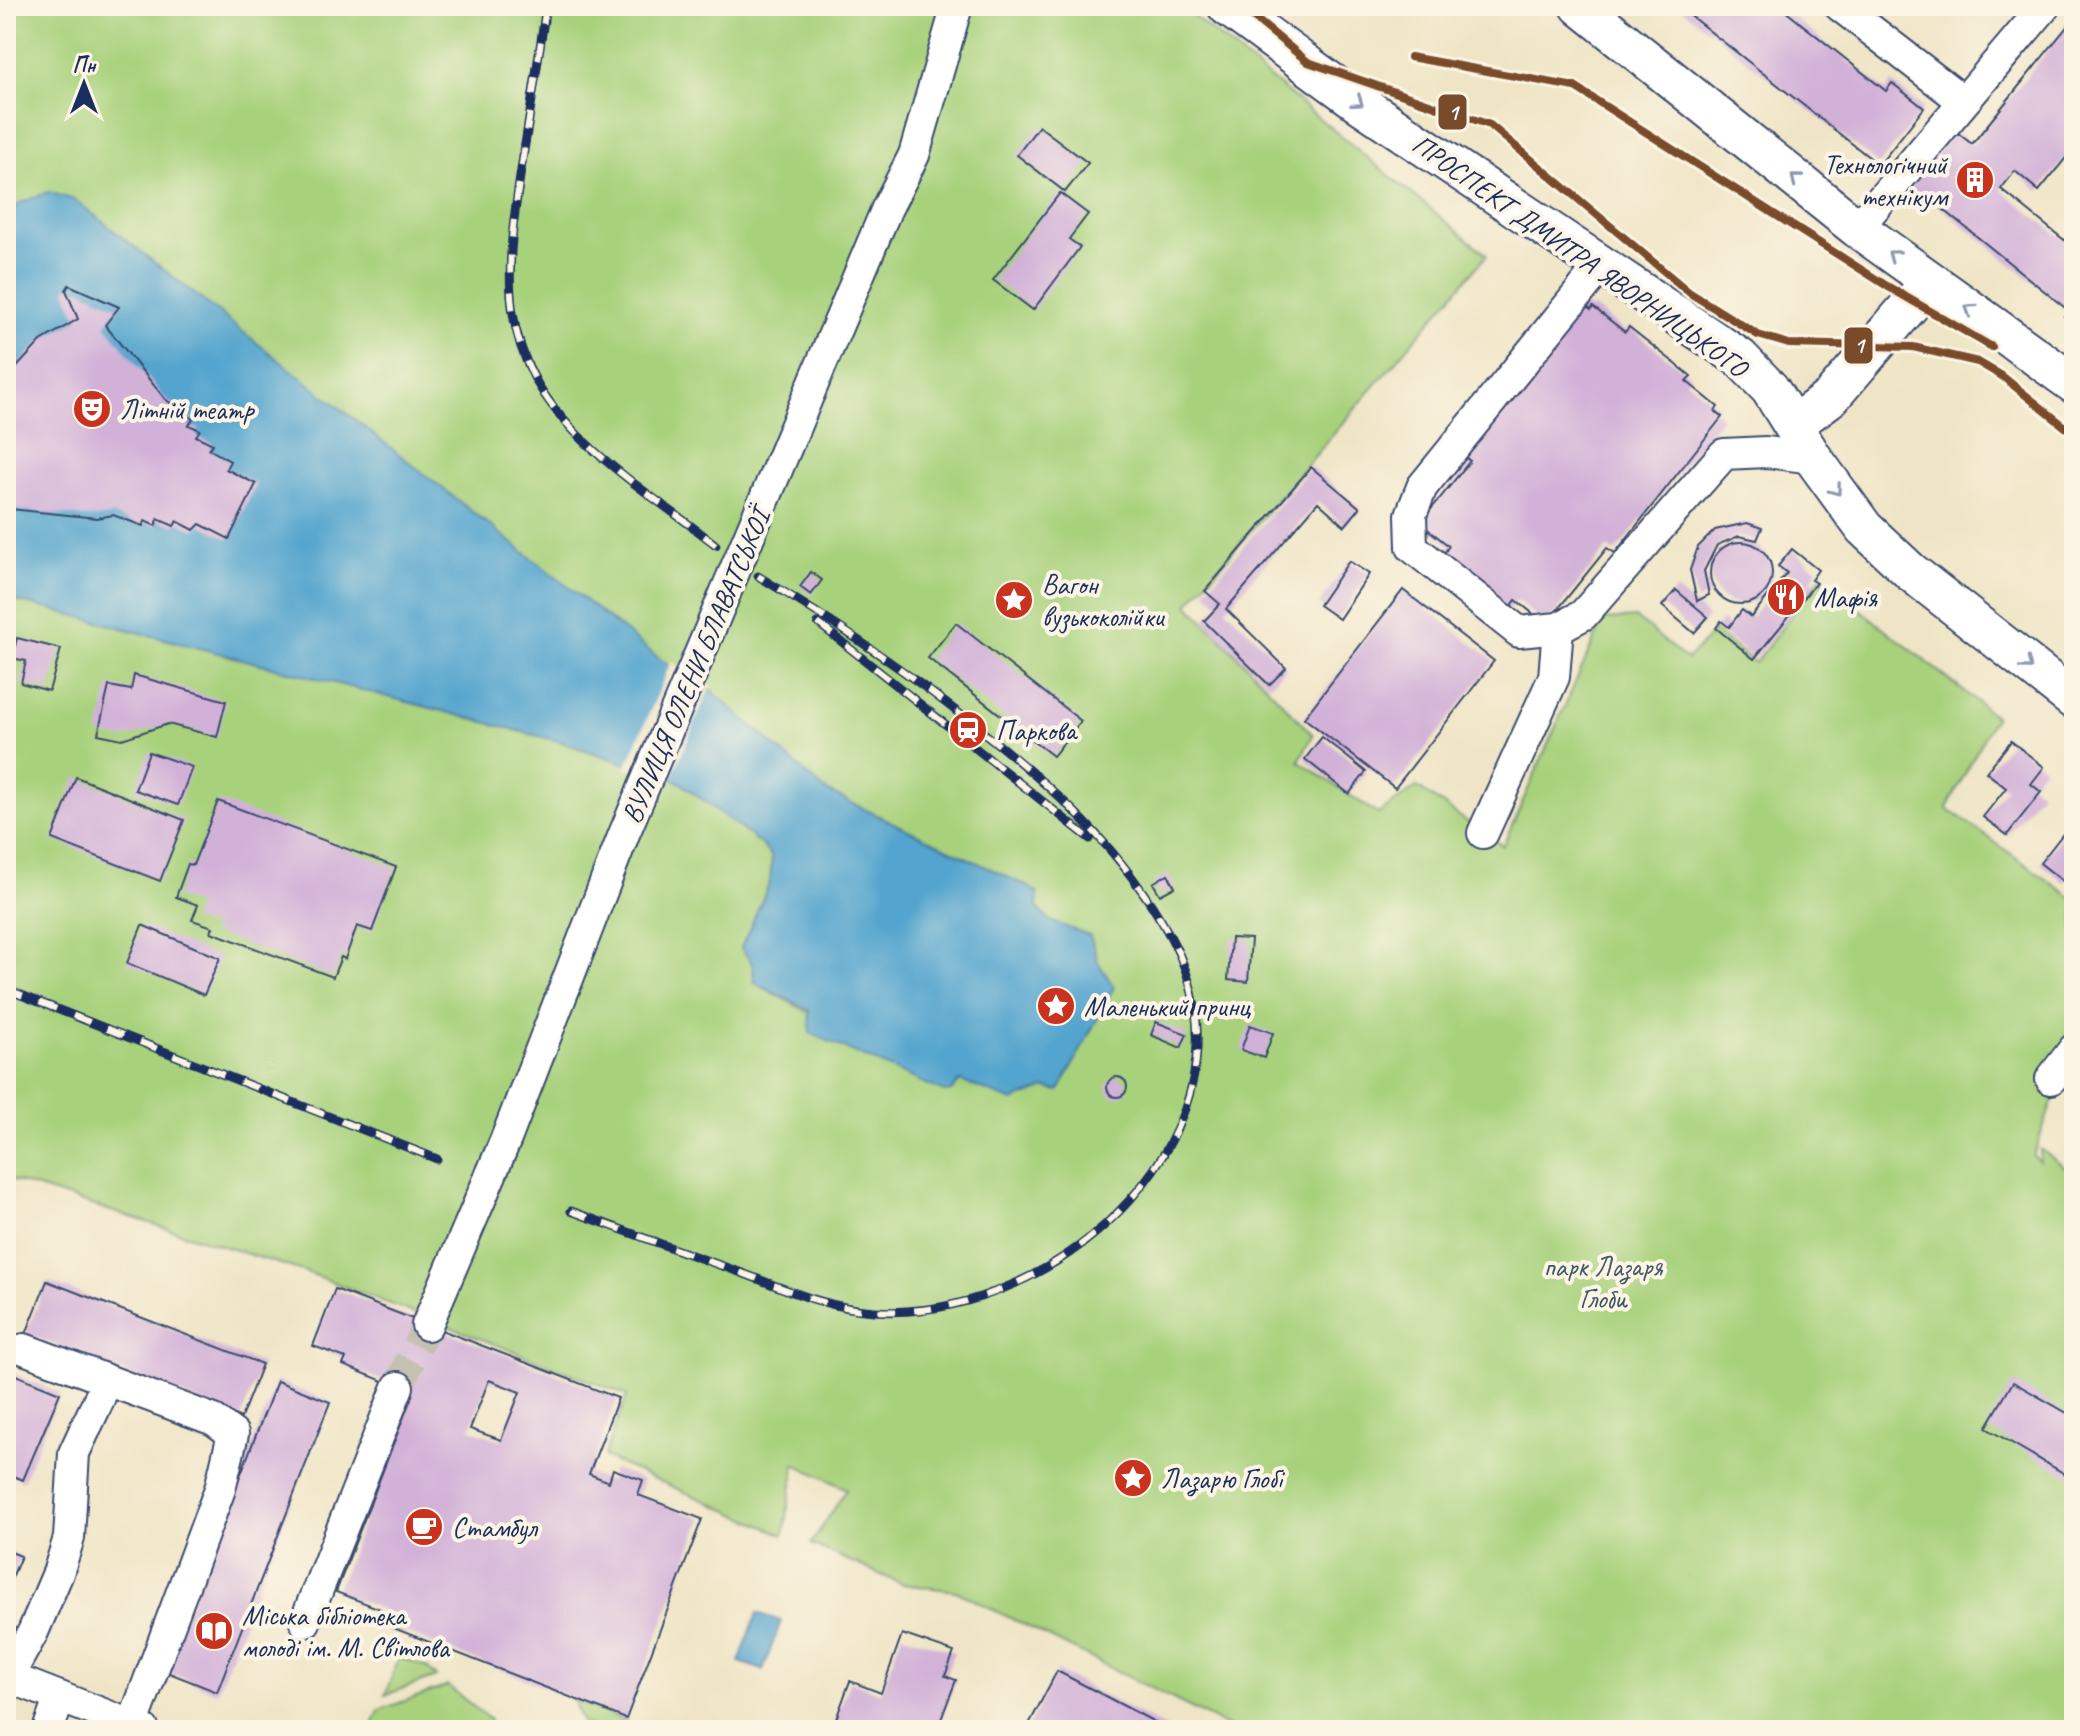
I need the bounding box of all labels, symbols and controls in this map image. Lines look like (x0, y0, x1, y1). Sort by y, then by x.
north arrow (44, 44, 124, 124)
text: Пн (72, 51, 97, 79)
one-way arrow (1349, 92, 1363, 107)
line badge: 1 (1437, 93, 1468, 131)
text: 1 (1448, 99, 1460, 127)
street label: ПРОСПЕКТ ДМИТРА ЯВОРНИЦЬКОГО (1406, 126, 1756, 386)
place label: Технологічний технікум (1824, 147, 1950, 214)
building icon: Технологічний технікум (1954, 159, 1996, 201)
one-way arrow (1790, 175, 1805, 189)
one-way arrow (1887, 251, 1902, 265)
one-way arrow (1964, 304, 1979, 319)
line badge: 1 (1843, 326, 1874, 365)
text: 1 (1854, 332, 1866, 360)
theatre icon: Літній театр (71, 388, 113, 430)
place label: Літній театр (120, 392, 256, 427)
one-way arrow (1826, 481, 1840, 496)
street label: ВУЛИЦЯ ОЛЕНИ БЛАВАТСЬКОЇ (613, 499, 780, 828)
place label: Вагон вузькоколійки (1042, 567, 1165, 634)
restaurant icon: Мафія (1765, 576, 1807, 618)
place icon: Вагон вузькоколійки (993, 579, 1035, 621)
place label: Мафія (1814, 580, 1878, 615)
one-way arrow (2018, 655, 2032, 670)
station icon: Паркова (947, 709, 989, 751)
place label: Паркова (996, 713, 1078, 748)
place icon: Маленький принц (1035, 985, 1077, 1027)
place label: Маленький принц (1084, 989, 1251, 1024)
park label: парк Лазаря Глоби (1544, 1249, 1663, 1316)
place icon: Лазарю Глобі (1112, 1457, 1154, 1499)
place label: Лазарю Глобі (1161, 1461, 1286, 1497)
cafe icon: Стамбул (403, 1506, 445, 1548)
place label: Стамбул (452, 1510, 539, 1545)
place label: Міська бібліотека молоді ім. М. Світлова (242, 1598, 451, 1665)
library icon: Міська бібліотека молоді ім. М. Світлова (193, 1610, 235, 1652)

